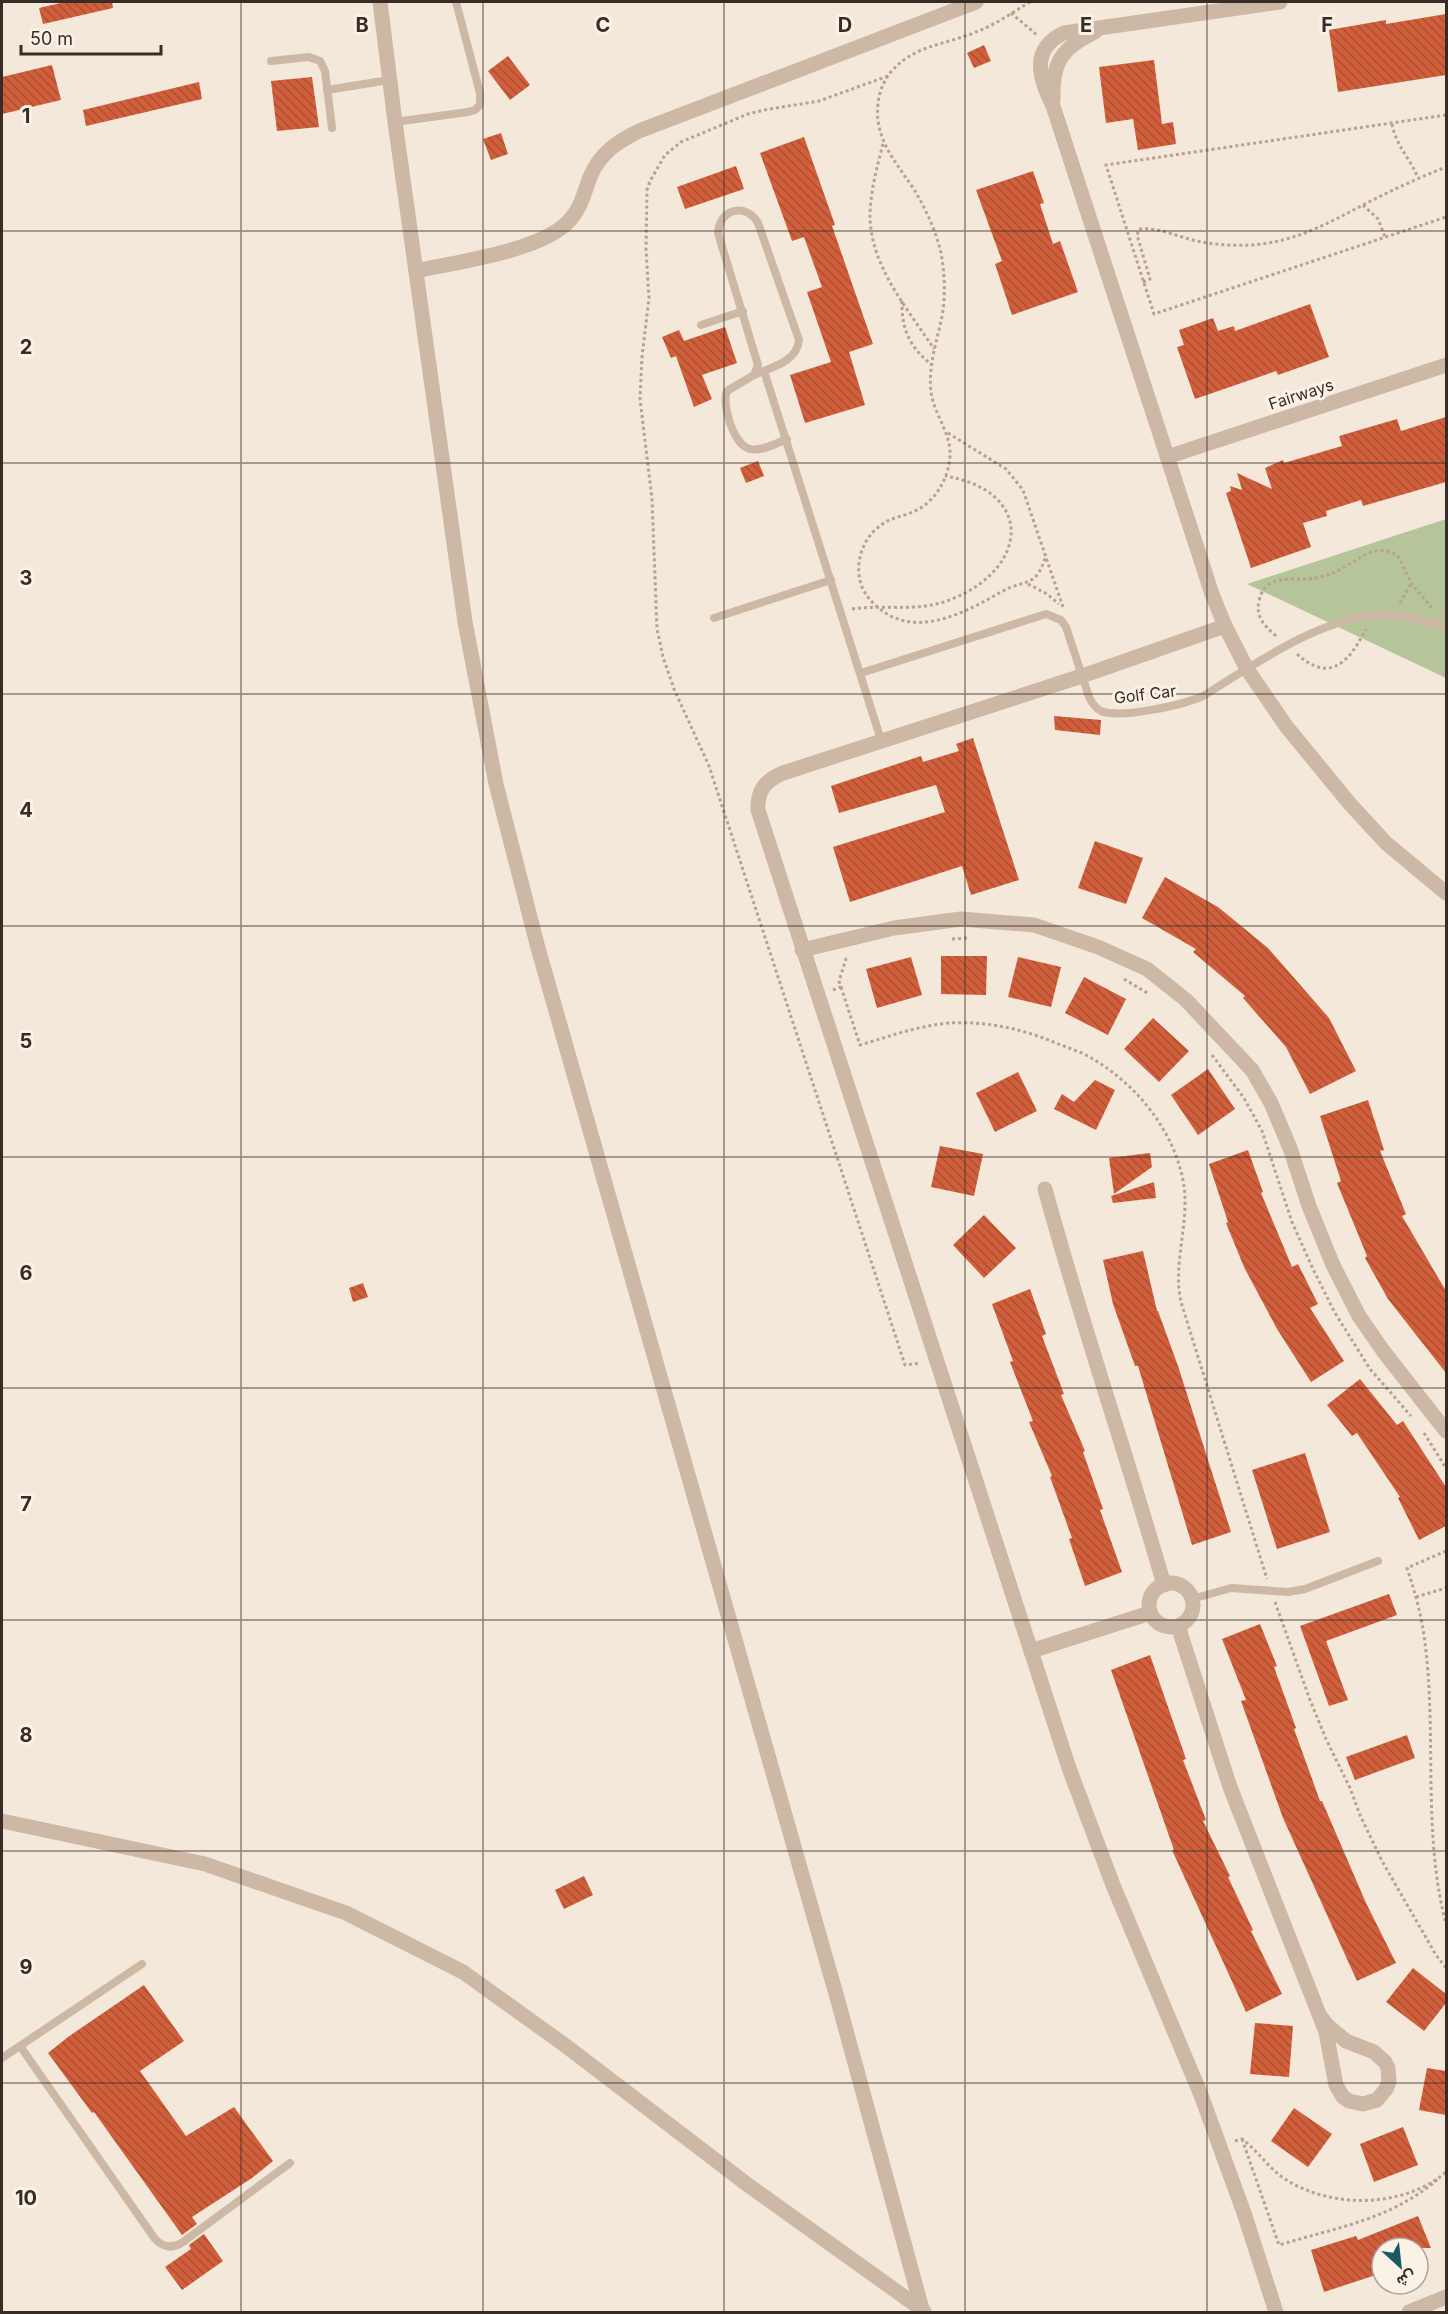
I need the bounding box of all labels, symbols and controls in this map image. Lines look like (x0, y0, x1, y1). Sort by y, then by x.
text: B (355, 13, 369, 37)
text: C (596, 13, 610, 37)
text: D (838, 13, 852, 37)
text: E (1080, 13, 1092, 37)
text: F (1321, 13, 1333, 37)
scale bar (21, 18, 160, 56)
text: 50 m (30, 28, 73, 49)
text: 1 (22, 104, 30, 128)
text: 2 (20, 335, 32, 359)
street label: Fairways (1266, 374, 1336, 414)
text: 3 (20, 566, 32, 590)
street label: Golf Car (1113, 680, 1177, 708)
text: 4 (19, 798, 33, 822)
text: 5 (20, 1029, 32, 1053)
text: 6 (20, 1261, 33, 1285)
text: 7 (20, 1492, 32, 1516)
text: 8 (19, 1723, 33, 1747)
text: 9 (20, 1955, 33, 1979)
text: 10 (15, 2186, 37, 2210)
north arrow (1370, 2236, 1430, 2296)
text: ش (1394, 2266, 1420, 2293)

